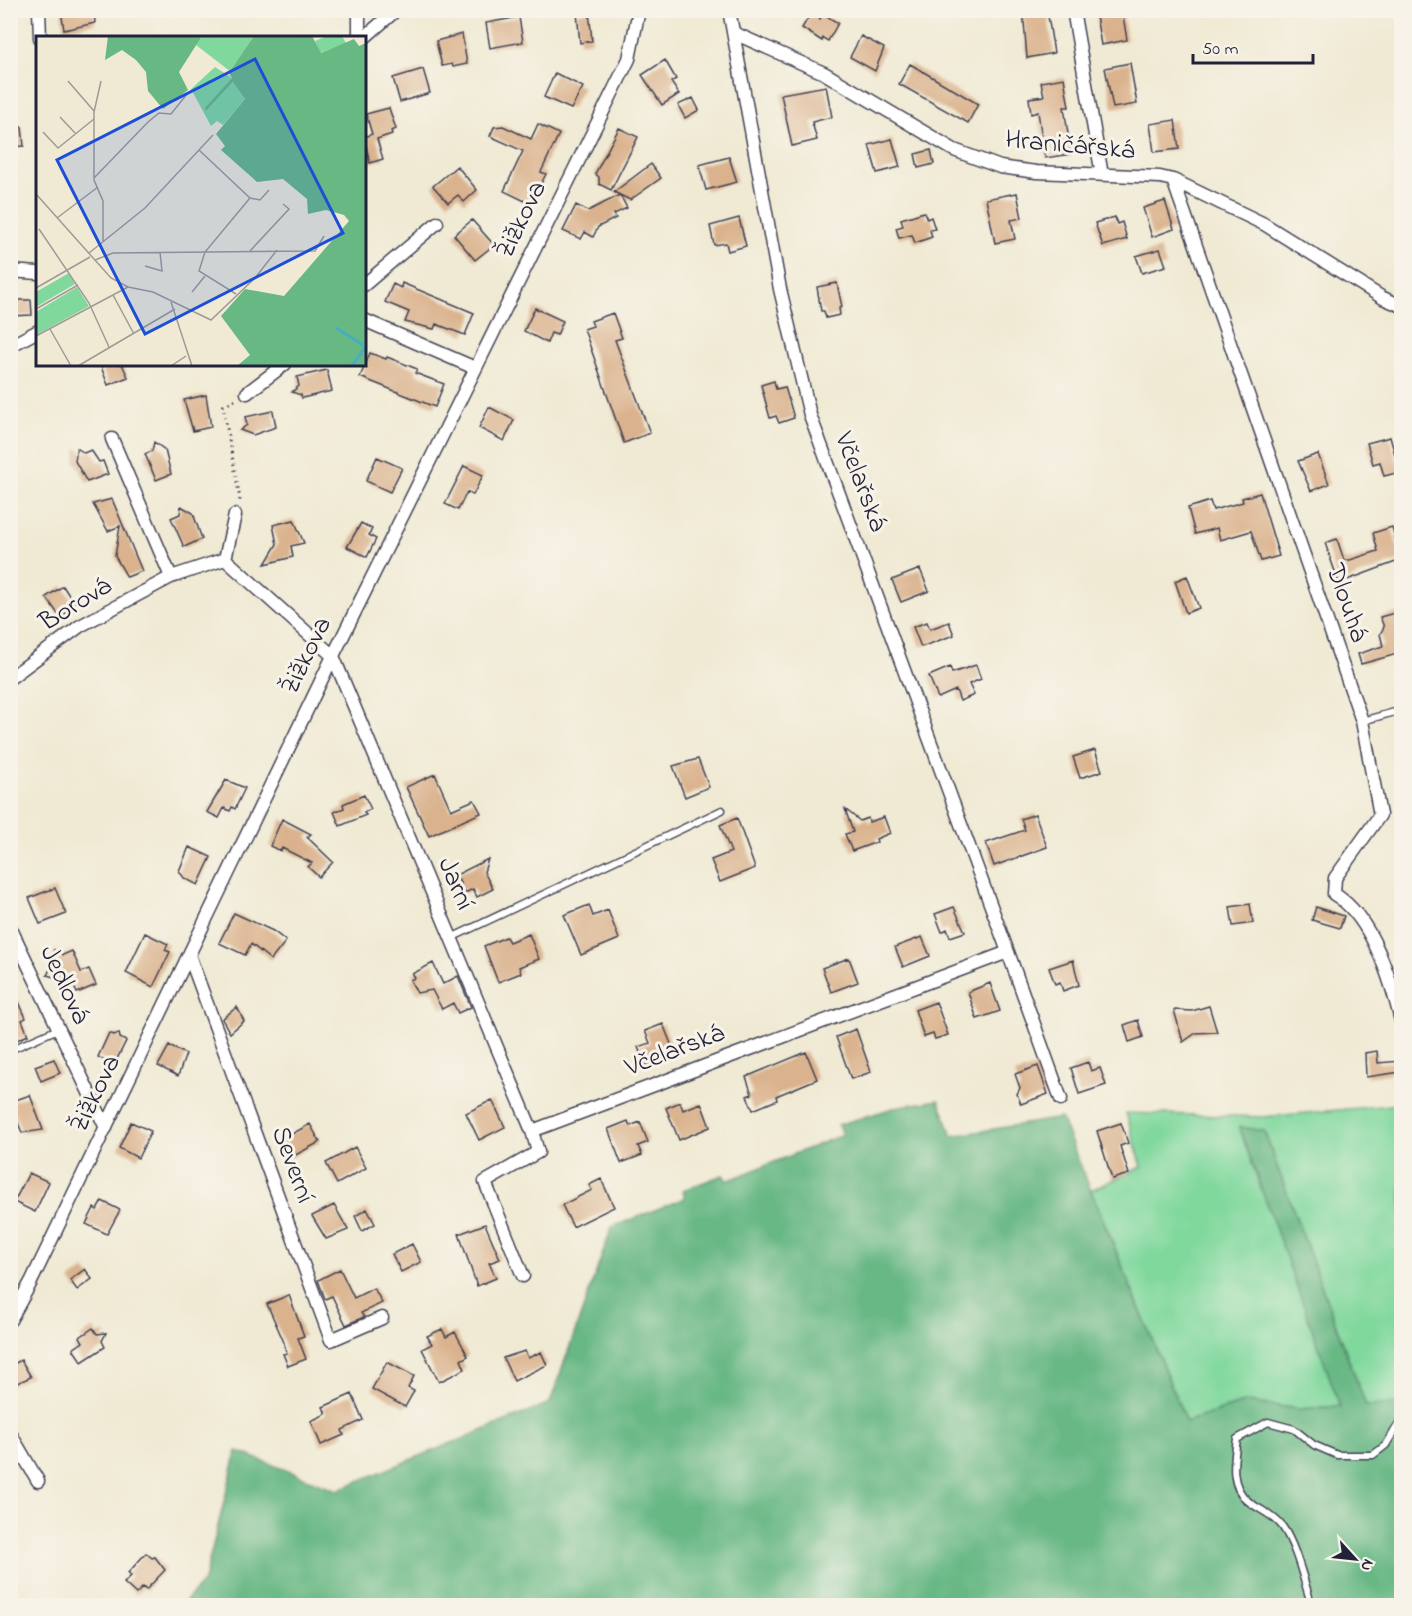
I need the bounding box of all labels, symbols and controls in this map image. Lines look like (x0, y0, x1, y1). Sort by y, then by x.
scale bar (1193, 27, 1313, 65)
inset map (36, 36, 366, 366)
text: 50 m (1202, 37, 1239, 63)
street label: Hraničářská (1004, 121, 1137, 171)
street label: Žižkova (486, 174, 558, 266)
street label: Včelařská (823, 426, 897, 538)
street label: Dlouhá (1314, 558, 1378, 648)
street label: Borová (31, 567, 120, 643)
street label: Žižkova (271, 610, 343, 702)
street label: Jarní (426, 851, 484, 917)
street label: Jedlová (29, 939, 99, 1031)
street label: Včelařská (619, 1014, 731, 1088)
street label: Žižkova (60, 1048, 132, 1140)
street label: Severní (260, 1121, 324, 1209)
north arrow (1325, 1529, 1385, 1589)
text: N (1353, 1555, 1380, 1575)

